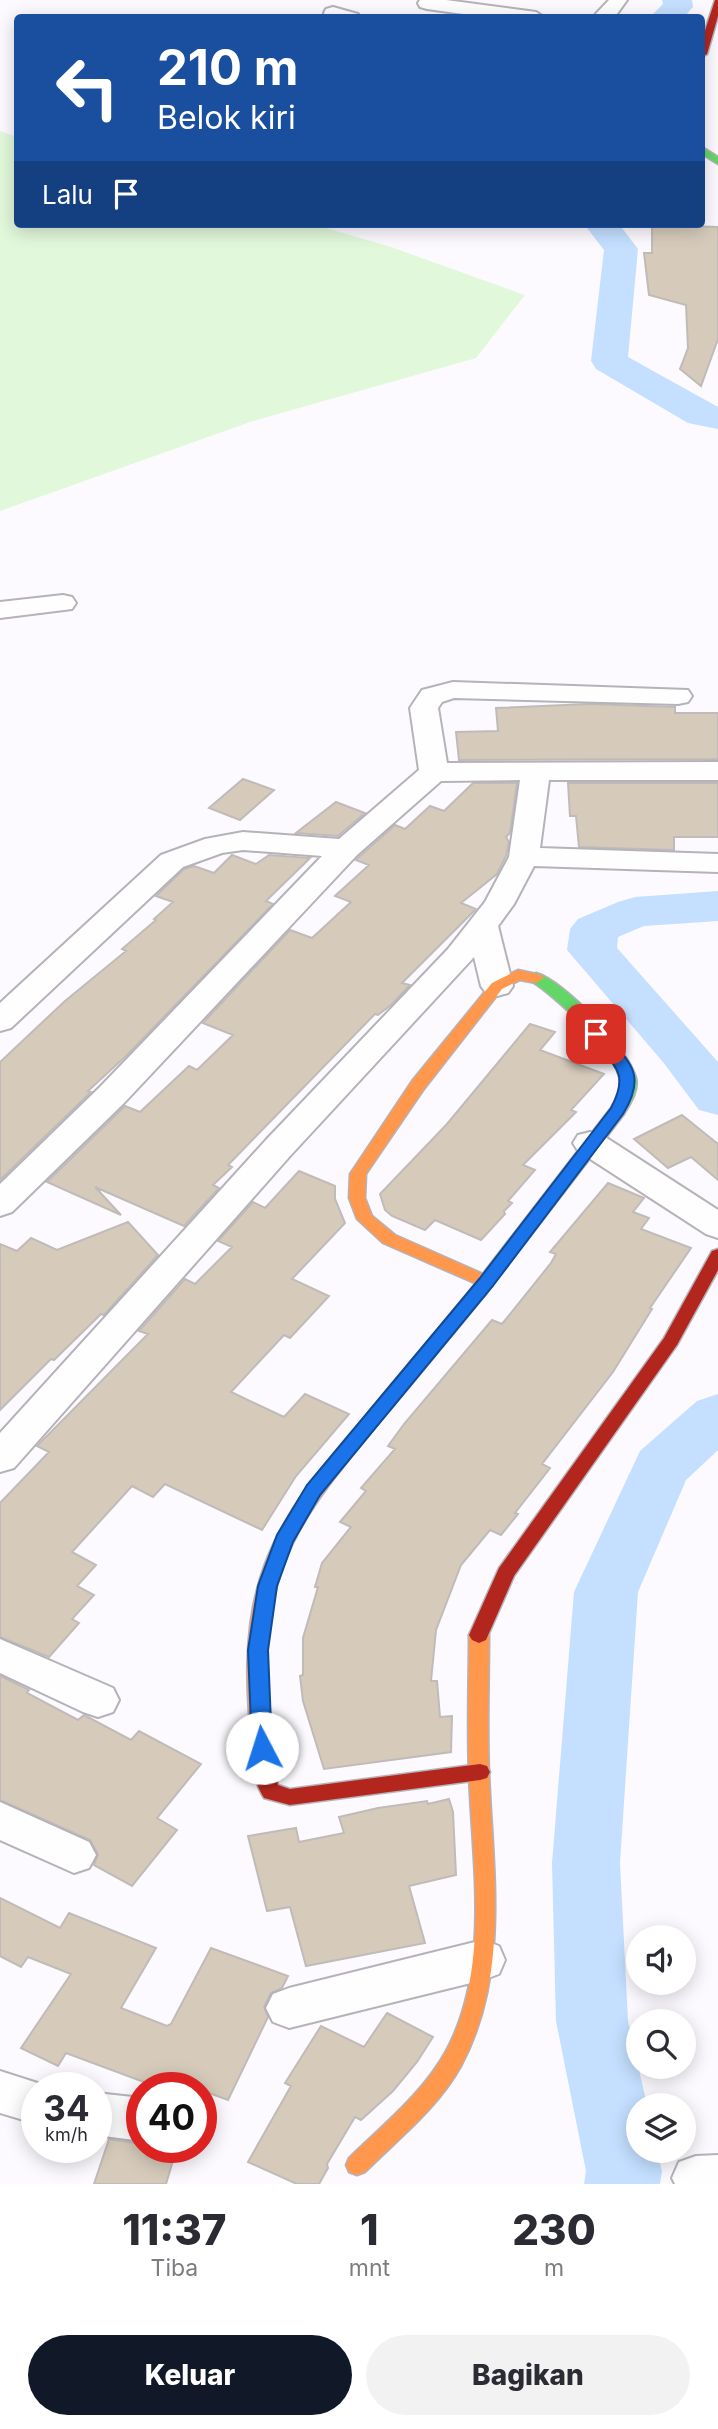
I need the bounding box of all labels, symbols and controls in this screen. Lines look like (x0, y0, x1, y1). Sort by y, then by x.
text: 210 m (157, 38, 298, 97)
icon: left (42, 42, 133, 133)
text: Belok kiri (157, 98, 296, 137)
icon: arrive (107, 175, 145, 213)
text: Lalu (42, 179, 93, 210)
pin (566, 1004, 626, 1064)
icon: arrive (577, 1015, 615, 1053)
position arrow (225, 1711, 299, 1785)
map controls (626, 1925, 696, 2163)
button: sound (626, 1925, 696, 1995)
button: search (626, 2009, 696, 2079)
speed limit sign: 40 (126, 2072, 217, 2163)
text: 34 (43, 2087, 90, 2129)
button: layers (626, 2093, 696, 2163)
text: km/h (45, 2124, 88, 2145)
text: 11:37 (122, 2204, 226, 2255)
text: 1 (360, 2204, 379, 2255)
text: 230 (512, 2204, 596, 2255)
text: Tiba (151, 2254, 198, 2282)
text: mnt (349, 2254, 390, 2282)
text: m (544, 2254, 564, 2282)
button: Keluar (28, 2335, 352, 2415)
button: Bagikan (366, 2335, 690, 2415)

